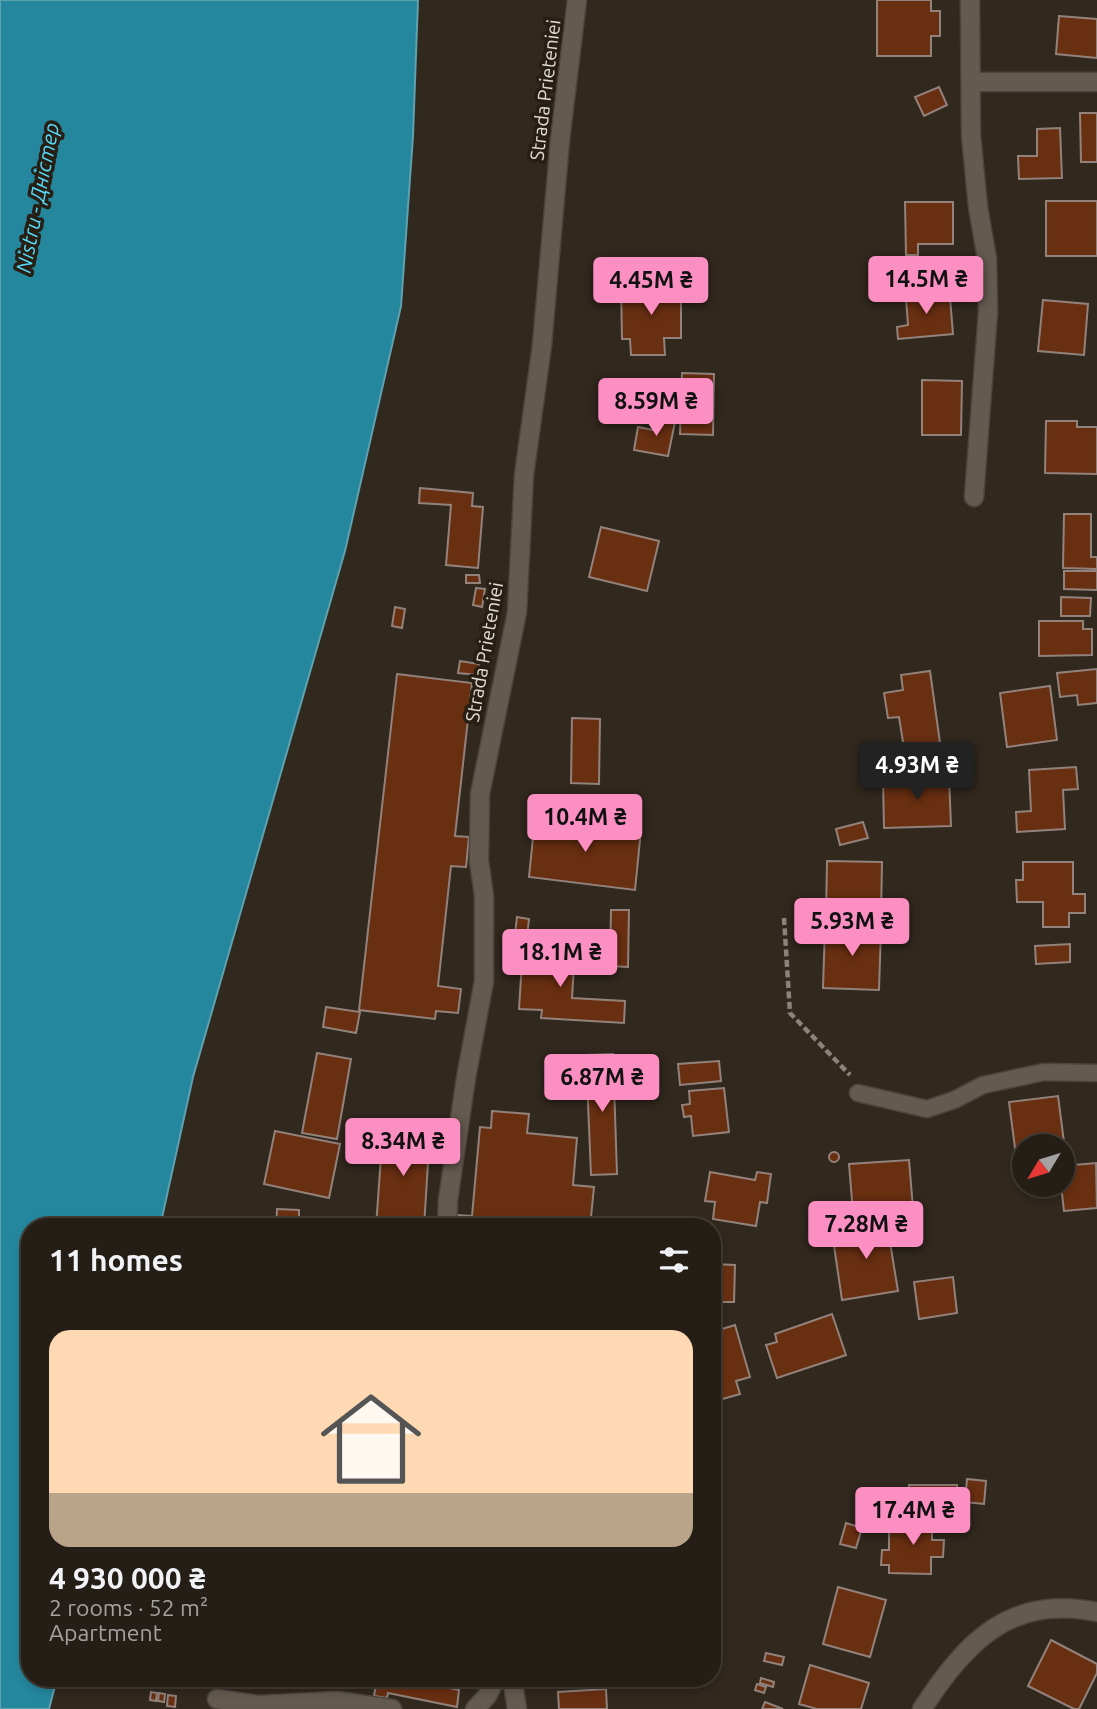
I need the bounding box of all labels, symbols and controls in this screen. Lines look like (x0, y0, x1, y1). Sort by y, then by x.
street label: Strada Prieteniei (525, 18, 565, 162)
water label: Nistru - Дністер (11, 121, 63, 275)
pin: 14.5M ₴ (861, 256, 991, 316)
pin: 4.45M ₴ (586, 258, 716, 317)
text: 14.5M ₴ (884, 266, 968, 291)
text: 4.45M ₴ (609, 267, 693, 292)
pin: 8.59M ₴ (591, 378, 721, 438)
text: 8.59M ₴ (614, 388, 698, 413)
street label: Strada Prieteniei (461, 580, 507, 724)
pin: 4.93M ₴ (852, 742, 982, 802)
text: 4.93M ₴ (875, 752, 959, 777)
pin: 10.4M ₴ (520, 794, 650, 854)
text: 10.4M ₴ (543, 804, 627, 829)
pin: 5.93M ₴ (787, 898, 917, 958)
text: 5.93M ₴ (810, 908, 894, 933)
pin: 18.1M ₴ (495, 930, 625, 989)
text: 18.1M ₴ (518, 939, 602, 964)
pin: 6.87M ₴ (537, 1054, 667, 1114)
text: 6.87M ₴ (560, 1064, 644, 1089)
pin: 8.34M ₴ (338, 1118, 468, 1178)
text: 8.34M ₴ (361, 1128, 445, 1153)
north arrow (1012, 1134, 1074, 1197)
map controls (1012, 1134, 1075, 1197)
pin: 7.28M ₴ (801, 1202, 931, 1261)
text: 7.28M ₴ (824, 1211, 908, 1236)
icon: filters (655, 1241, 693, 1279)
text: 11 homes (49, 1243, 183, 1277)
icon: home (308, 1376, 434, 1502)
pin: 17.4M ₴ (848, 1488, 978, 1547)
text: 17.4M ₴ (871, 1497, 955, 1522)
text: 4 930 000 ₴ (49, 1561, 206, 1595)
text: 2 rooms · 52 m² (49, 1595, 208, 1620)
text: Apartment (49, 1620, 162, 1645)

